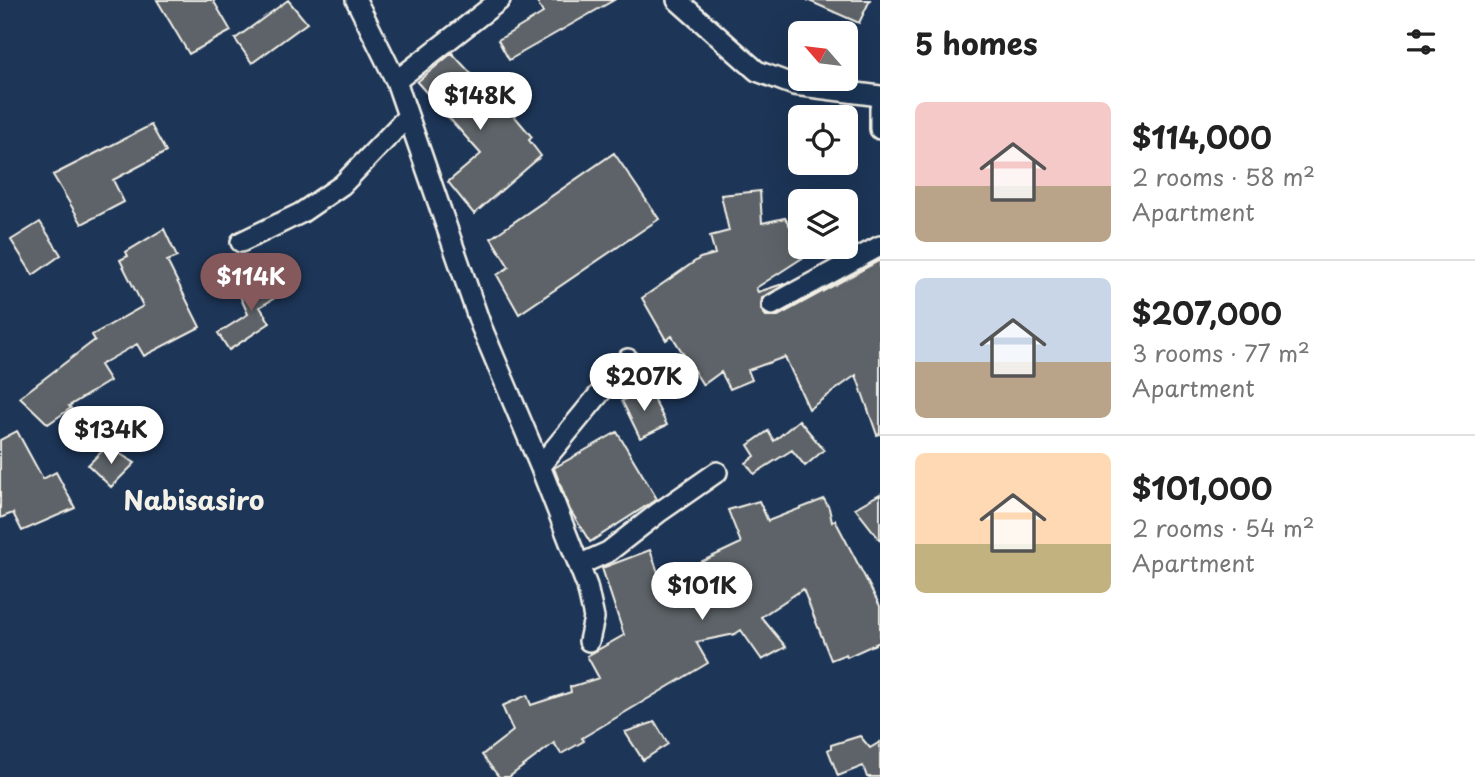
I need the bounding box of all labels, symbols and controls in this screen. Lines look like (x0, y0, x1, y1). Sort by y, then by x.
text: 5 homes (915, 20, 1038, 65)
north arrow (788, 21, 858, 91)
map controls (788, 21, 858, 259)
icon: filters (1402, 23, 1440, 61)
pin: $148K (431, 72, 529, 132)
text: $148K (444, 77, 516, 112)
button: locate (788, 105, 858, 175)
text: $114,000 (1132, 114, 1272, 159)
icon: home (971, 130, 1055, 214)
text: 2 rooms · 58 m² (1132, 159, 1315, 194)
button: layers (788, 189, 858, 259)
text: Apartment (1132, 194, 1255, 229)
pin: $114K (202, 254, 300, 313)
text: $114K (216, 258, 286, 293)
text: $207,000 (1132, 290, 1282, 335)
icon: home (971, 306, 1055, 390)
text: 3 rooms · 77 m² (1132, 335, 1310, 370)
pin: $207K (595, 354, 693, 413)
text: $207K (606, 358, 682, 393)
text: Apartment (1132, 370, 1255, 405)
pin: $134K (62, 406, 160, 466)
text: $134K (74, 411, 148, 446)
text: $101,000 (1132, 465, 1273, 510)
district label: Nabisasiro (124, 480, 264, 519)
icon: home (971, 481, 1055, 565)
text: 2 rooms · 54 m² (1132, 510, 1315, 545)
text: Apartment (1132, 545, 1255, 580)
pin: $101K (653, 562, 751, 622)
text: $101K (667, 567, 737, 602)

